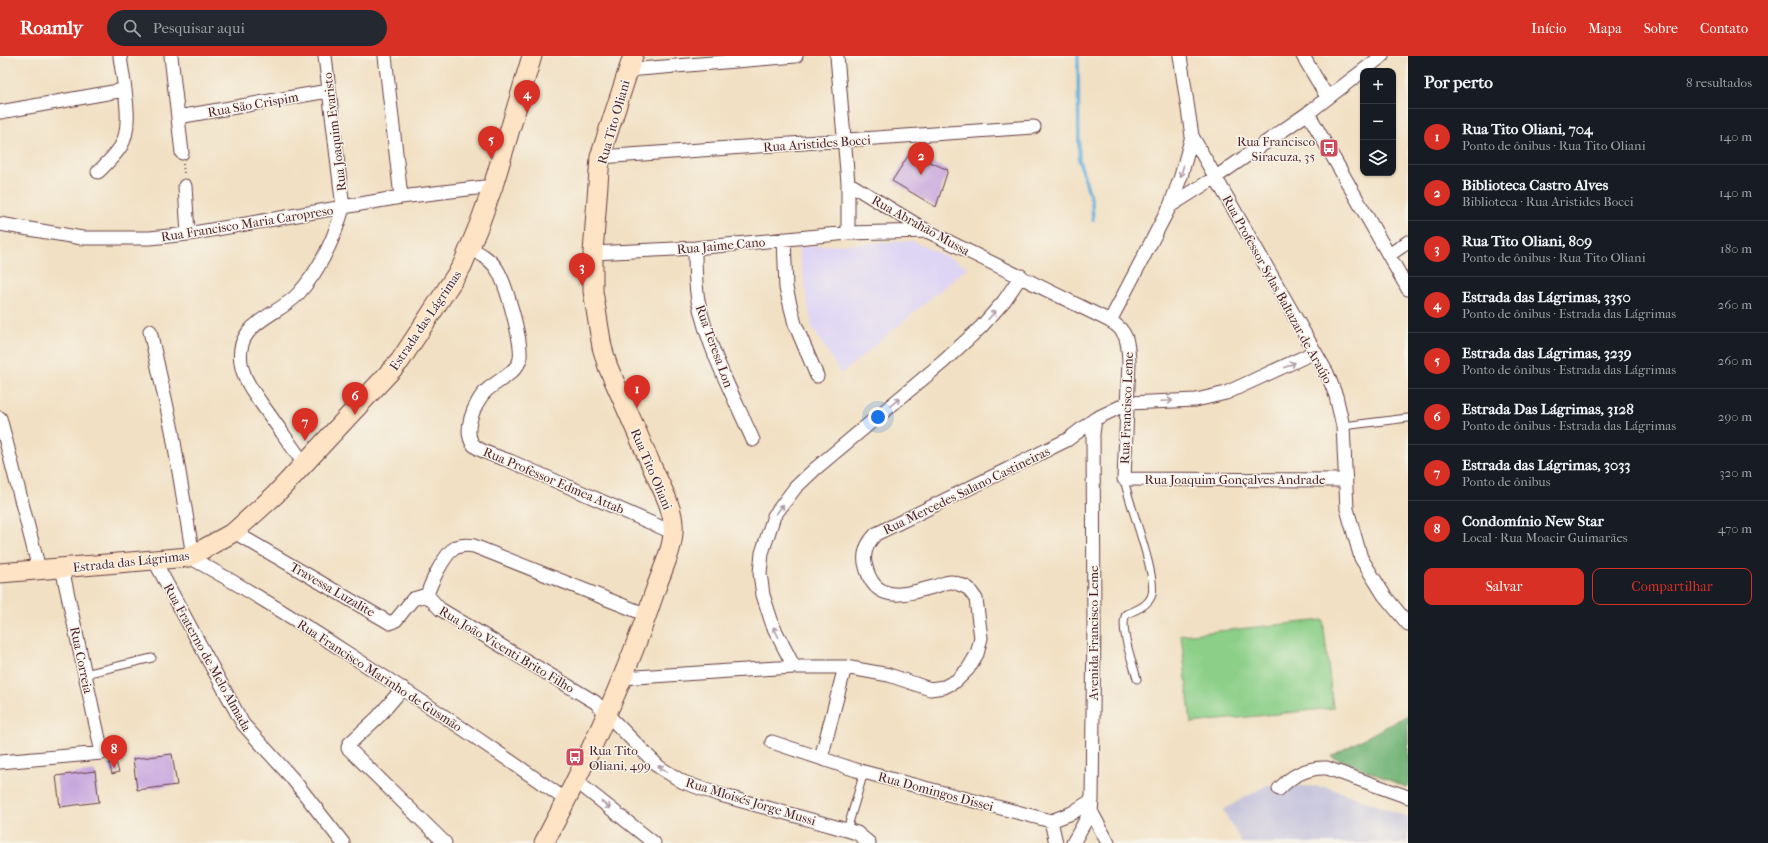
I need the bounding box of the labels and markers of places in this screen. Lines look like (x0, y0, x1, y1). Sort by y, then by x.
pin: 4 (514, 80, 540, 113)
pin: 5 (478, 126, 504, 159)
place label: Rua Francisco Siracuza, 35 (1237, 134, 1315, 164)
bus stop icon: Rua Francisco Siracuza, 35 (1318, 137, 1340, 159)
pin: 2 (908, 142, 934, 175)
pin: 3 (569, 253, 595, 286)
pin: 1 (624, 375, 650, 408)
pin: 6 (342, 382, 368, 415)
pin: 7 (292, 408, 318, 441)
pin: 8 (101, 735, 127, 768)
place label: Rua Tito Oliani, 499 (589, 743, 651, 773)
bus stop icon: Rua Tito Oliani, 499 (564, 746, 586, 768)

